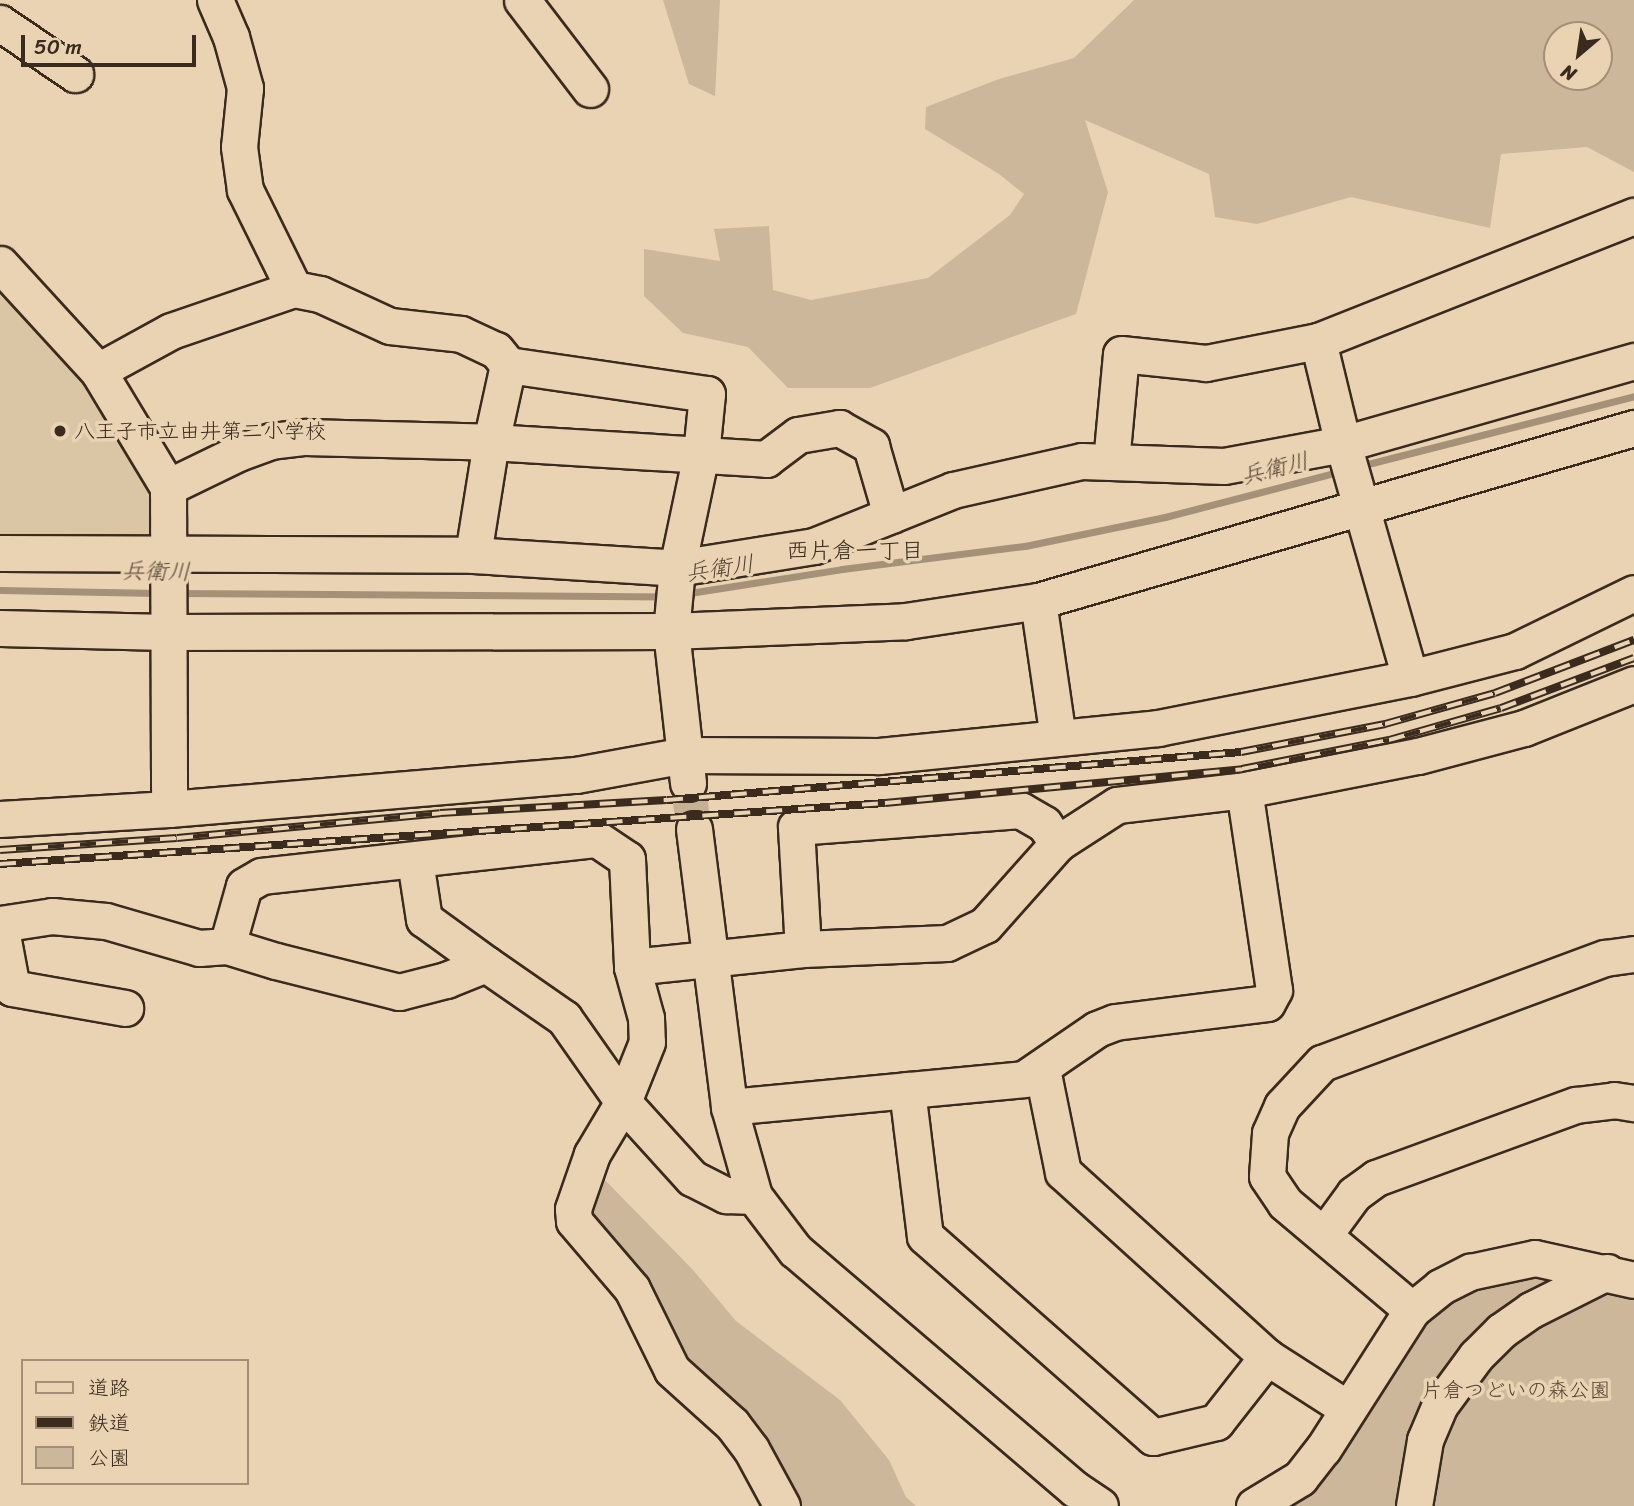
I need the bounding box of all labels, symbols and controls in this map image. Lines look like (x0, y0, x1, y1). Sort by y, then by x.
scale bar (24, 21, 200, 65)
north arrow (1543, 21, 1613, 91)
text: 50 m (34, 28, 82, 66)
text: N (1555, 55, 1582, 91)
place label: 八王子市立由井第二小学校 (74, 418, 326, 444)
marker: 八王子市立由井第二小学校 (52, 423, 68, 439)
water label: 兵衛川 (1238, 447, 1312, 491)
district label: 西片倉一丁目 (786, 537, 924, 565)
water label: 兵衛川 (684, 551, 756, 587)
water label: 兵衛川 (121, 558, 191, 586)
legend (21, 1359, 248, 1485)
text: 道路 (88, 1369, 130, 1407)
park label: 片倉つどいの森公園 (1422, 1377, 1610, 1403)
text: 鉄道 (88, 1404, 130, 1442)
text: 公園 (88, 1439, 130, 1477)

